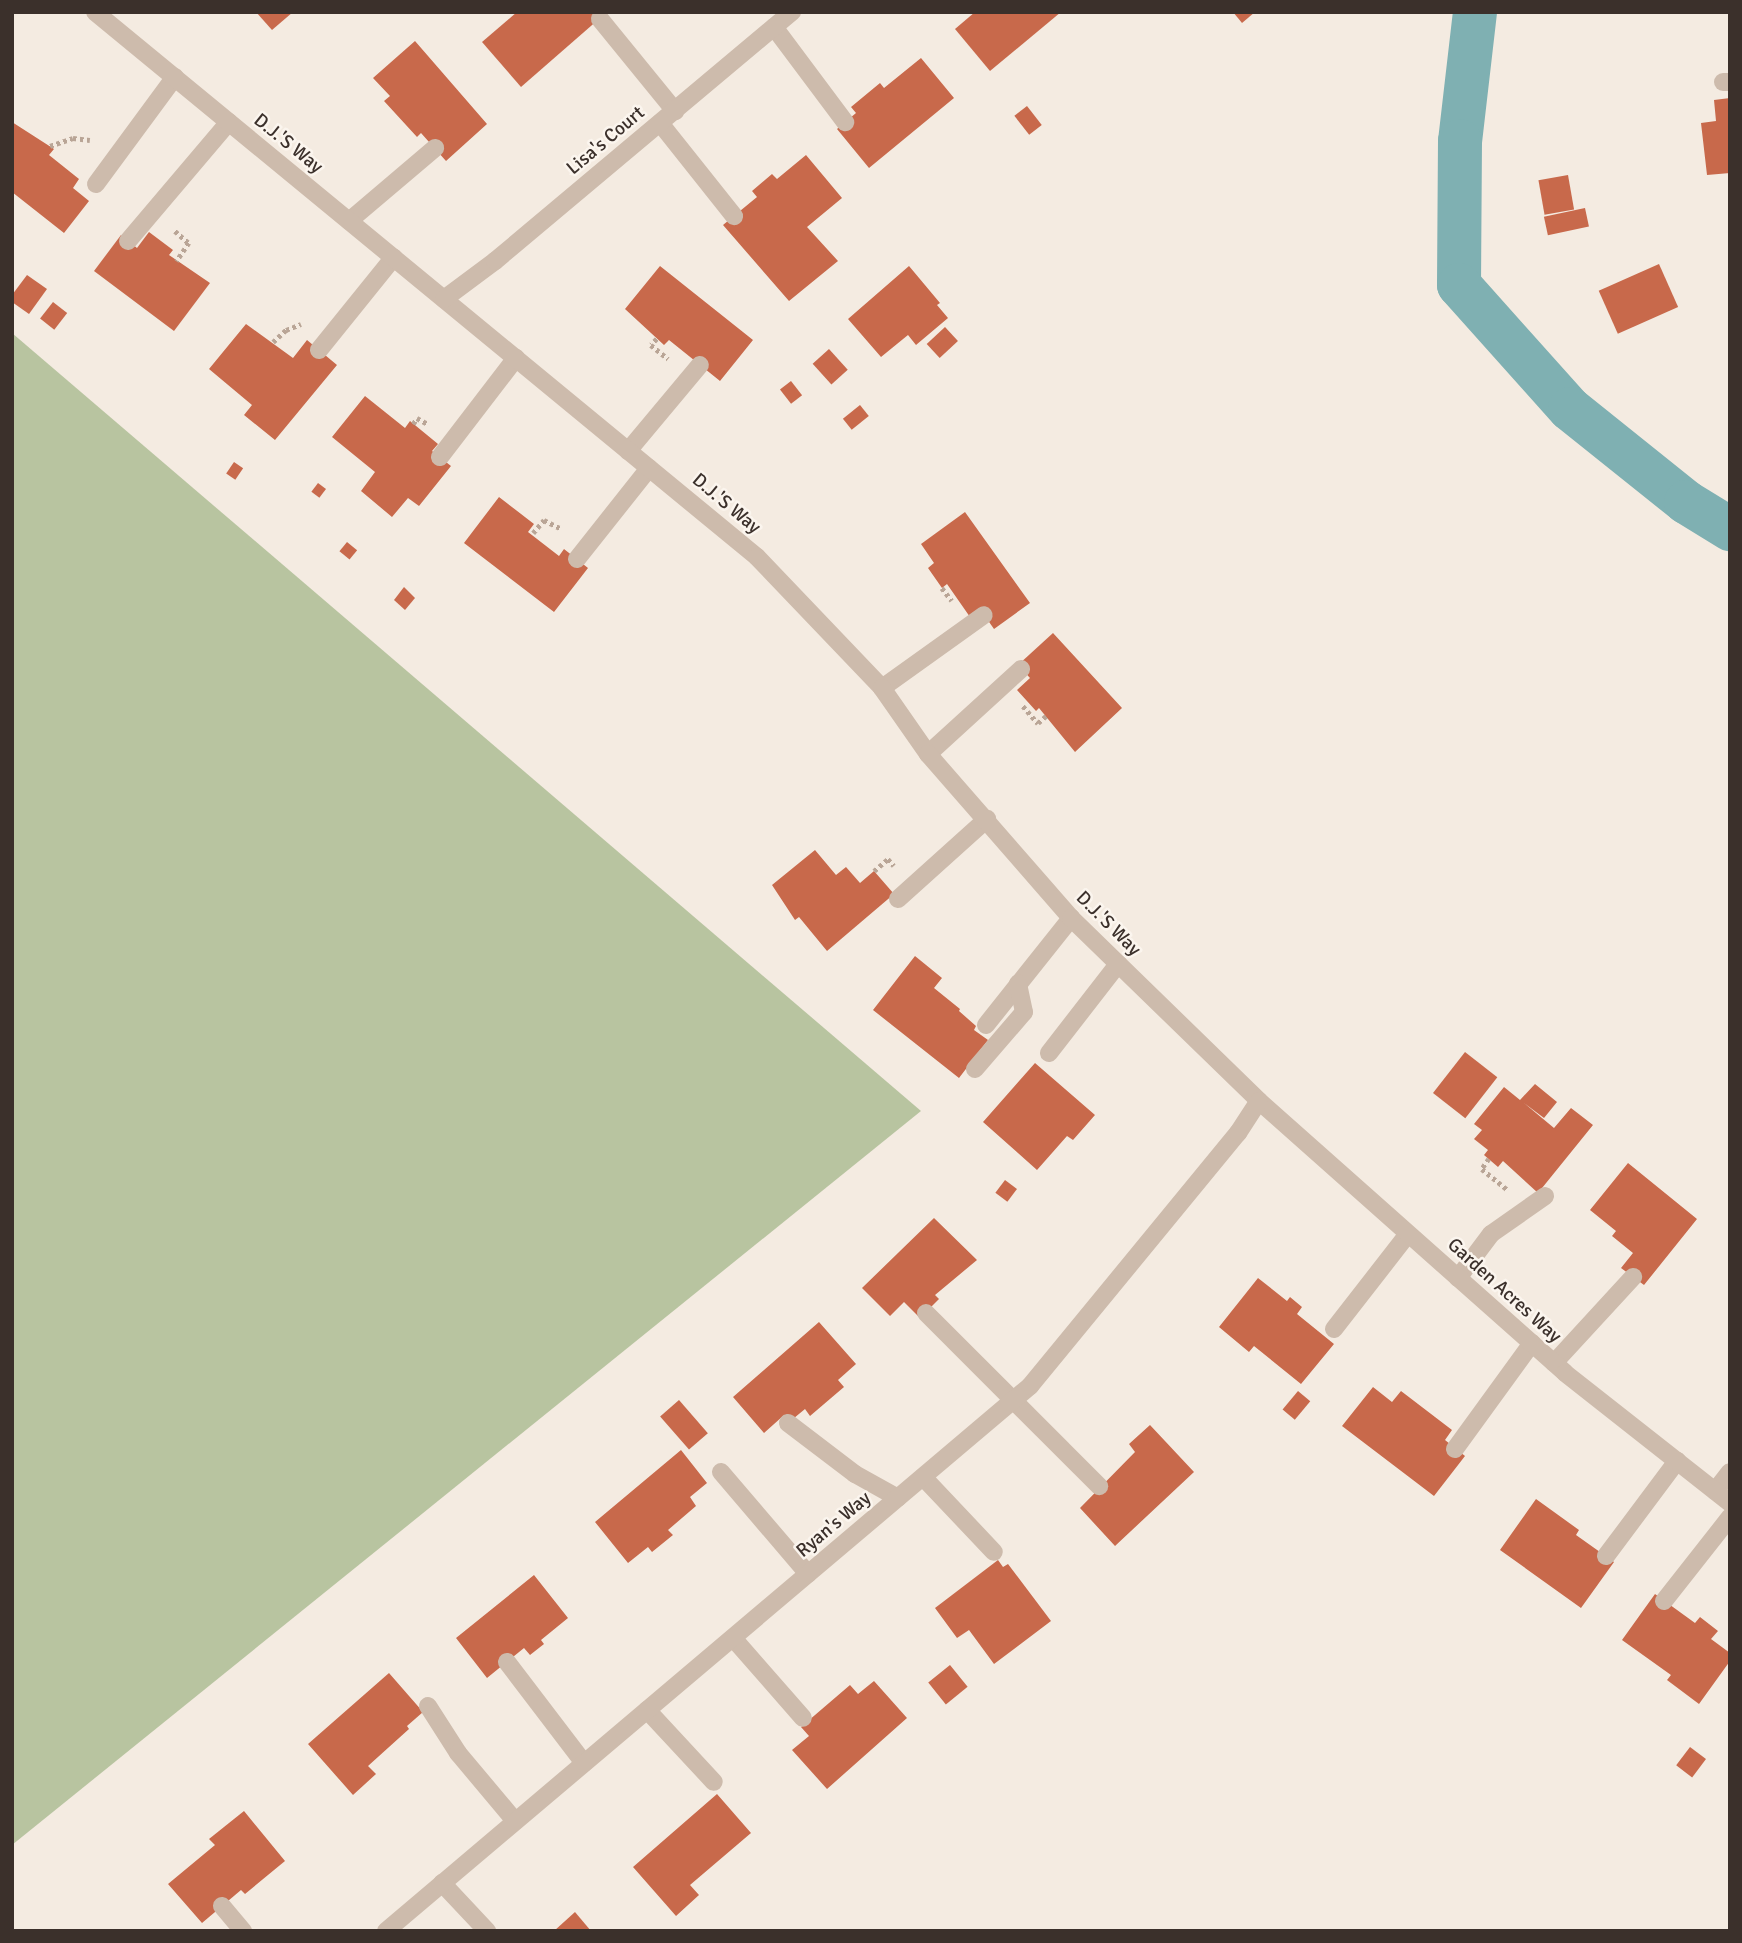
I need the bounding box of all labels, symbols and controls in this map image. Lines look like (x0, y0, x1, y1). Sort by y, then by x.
street label: Lisa's Court (562, 102, 650, 180)
street label: D.J.'S Way (249, 109, 327, 179)
street label: D.J.'S Way (687, 469, 765, 539)
street label: D.J.'S Way (1071, 887, 1145, 961)
street label: Garden Acres Way (1442, 1234, 1566, 1348)
street label: Ryan's Way (792, 1487, 876, 1563)

